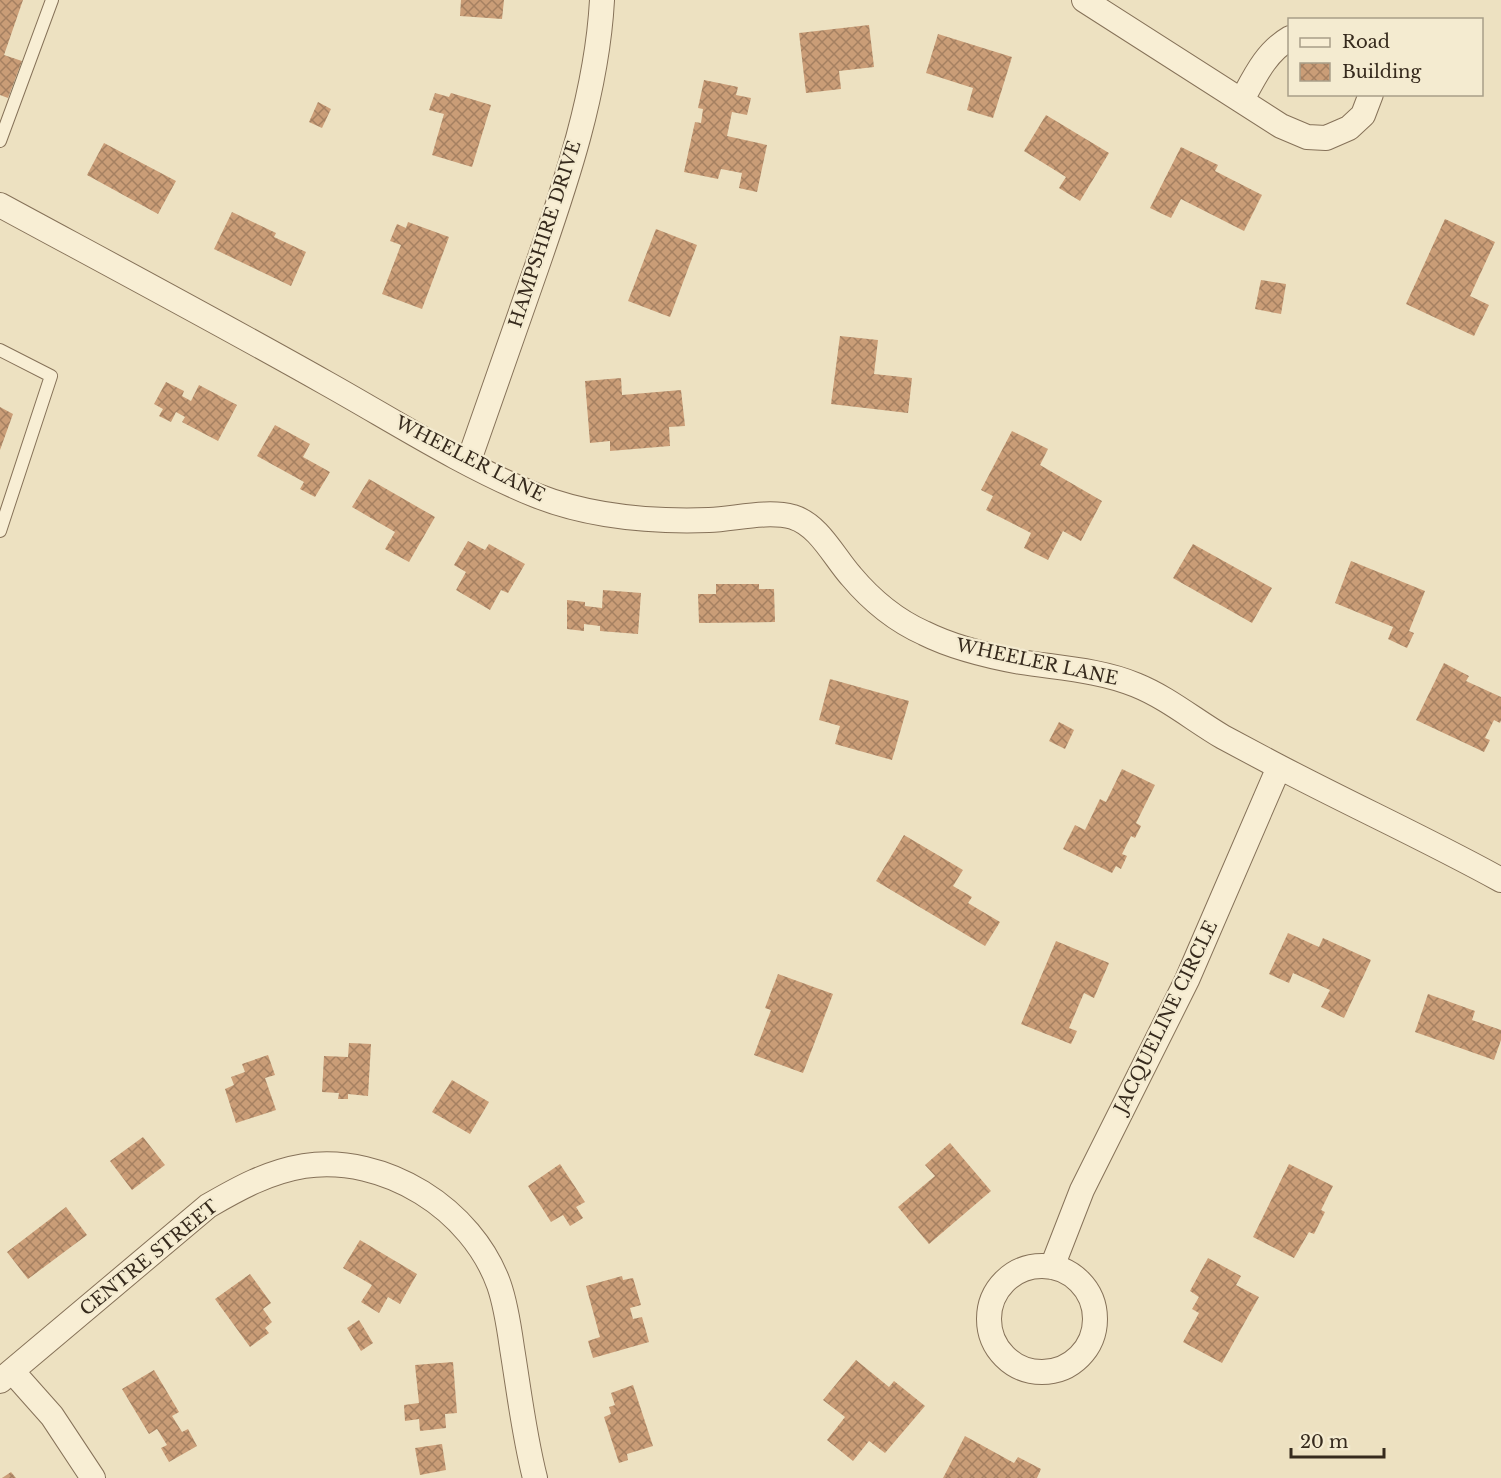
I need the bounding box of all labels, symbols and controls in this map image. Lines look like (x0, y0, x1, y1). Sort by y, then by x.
legend (1288, 18, 1483, 96)
text: Road (1342, 31, 1390, 53)
text: Building (1342, 61, 1421, 83)
street label: HAMPSHIRE DRIVE (504, 138, 586, 330)
street label: WHEELER LANE (391, 411, 549, 506)
street label: WHEELER LANE (953, 634, 1120, 690)
street label: JACQUELINE CIRCLE (1109, 917, 1222, 1119)
street label: CENTRE STREET (76, 1195, 223, 1320)
scale bar (1291, 1421, 1384, 1459)
text: 20 m (1300, 1431, 1348, 1453)

